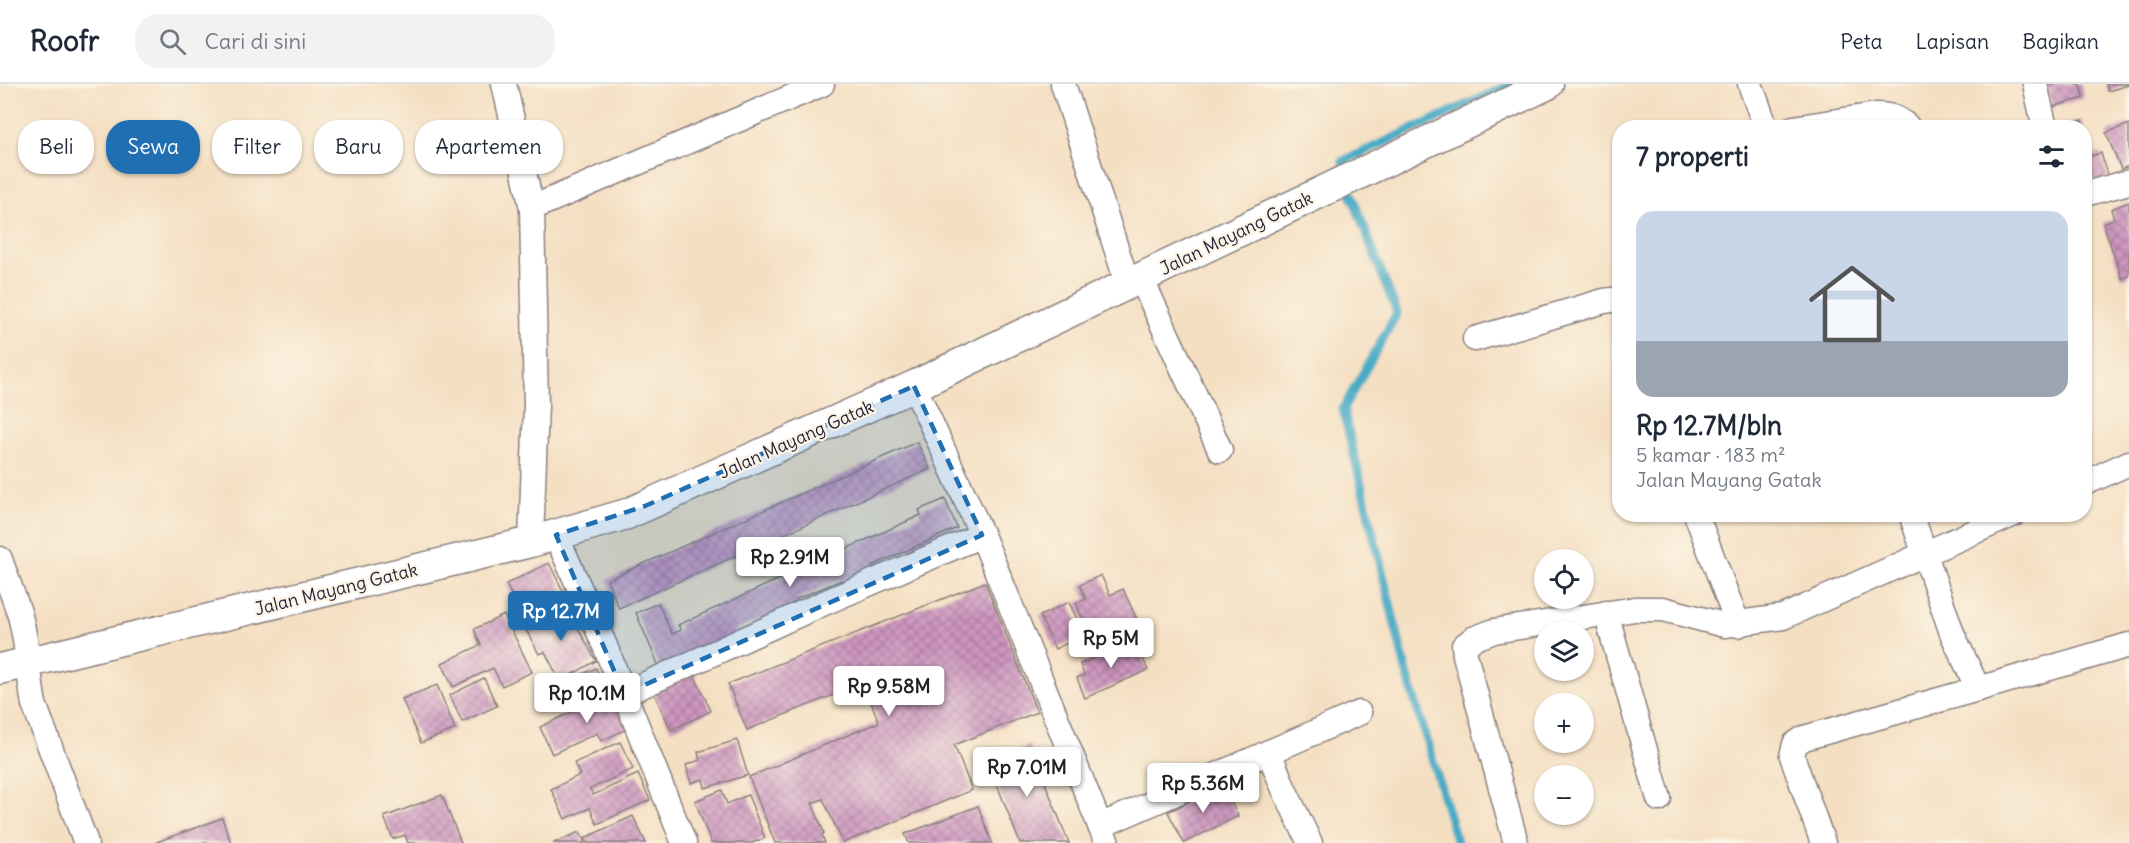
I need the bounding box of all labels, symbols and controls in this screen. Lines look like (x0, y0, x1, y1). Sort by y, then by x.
search box (135, 14, 555, 68)
text: Roofr (30, 23, 99, 59)
icon: search (156, 25, 189, 58)
text: Cari di sini (204, 27, 306, 55)
text: Peta (1840, 28, 1883, 55)
text: Lapisan (1916, 28, 1989, 55)
text: Bagikan (2022, 28, 2099, 55)
chip: Beli (18, 120, 94, 174)
chip: Sewa (106, 120, 200, 174)
chip: Filter (212, 120, 302, 174)
chip: Baru (314, 120, 403, 174)
chip: Apartemen (415, 120, 563, 174)
text: 7 properti (1636, 140, 1749, 173)
icon: filters (2035, 140, 2068, 173)
street label: Jalan Mayang Gatak (1156, 186, 1316, 280)
icon: home (1798, 250, 1906, 358)
street label: Jalan Mayang Gatak (715, 395, 877, 483)
text: Rp 12.7M/bln (1636, 409, 1782, 442)
text: 5 kamar · 183 m² (1636, 442, 1785, 467)
text: Jalan Mayang Gatak (1636, 467, 1822, 492)
pin: Rp 2.91M (728, 537, 852, 588)
text: Rp 2.91M (750, 544, 830, 569)
map controls (1534, 549, 1594, 825)
button: locate (1534, 549, 1594, 609)
street label: Jalan Mayang Gatak (252, 558, 420, 620)
pin: Rp 12.7M (499, 591, 623, 642)
text: Rp 12.7M (522, 598, 600, 623)
pin: Rp 5M (1069, 618, 1153, 669)
button: layers (1534, 621, 1594, 681)
text: Rp 5M (1083, 625, 1139, 650)
pin: Rp 9.58M (827, 666, 951, 717)
pin: Rp 10.1M (525, 673, 649, 724)
text: Rp 9.58M (847, 673, 931, 698)
text: Rp 10.1M (548, 680, 626, 705)
button: + (1534, 693, 1594, 753)
pin: Rp 7.01M (965, 747, 1089, 798)
text: Rp 7.01M (987, 754, 1067, 779)
pin: Rp 5.36M (1141, 763, 1265, 814)
button: − (1534, 765, 1594, 825)
text: Rp 5.36M (1161, 770, 1245, 795)

